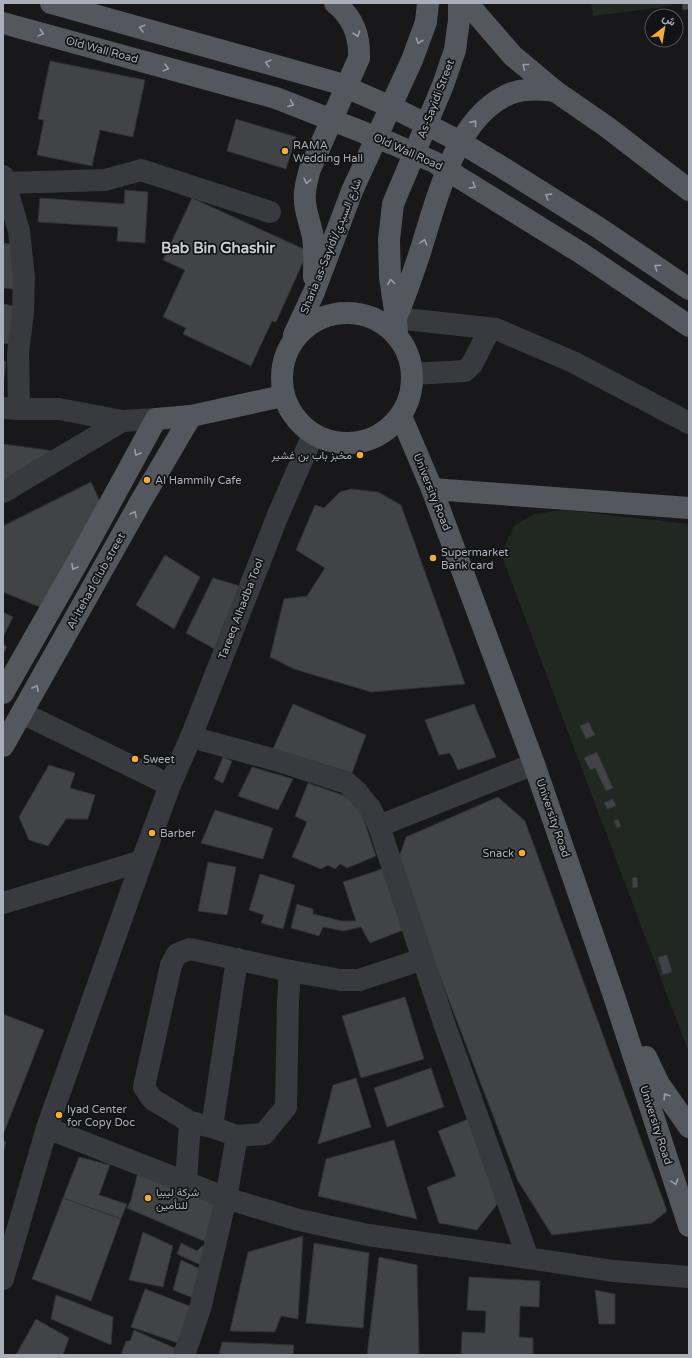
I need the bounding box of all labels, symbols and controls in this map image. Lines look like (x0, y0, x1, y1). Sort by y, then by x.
north arrow (644, 8, 684, 48)
text: ش (660, 11, 678, 29)
one-way arrow (139, 25, 146, 33)
one-way arrow (37, 29, 44, 37)
one-way arrow (352, 31, 360, 38)
street label: Old Wall Road (64, 34, 140, 66)
one-way arrow (415, 37, 424, 44)
street label: As-Sayidi Street (415, 58, 457, 140)
one-way arrow (264, 59, 271, 68)
one-way arrow (162, 63, 169, 72)
one-way arrow (522, 64, 530, 71)
one-way arrow (287, 99, 294, 107)
one-way arrow (469, 120, 476, 127)
street label: Old Wall Road (371, 131, 445, 173)
place label: RAMA Wedding Hall (293, 139, 363, 165)
marker: RAMA Wedding Hall (280, 146, 290, 156)
street label: Sharia as-Sayidi/شارع السيدي (298, 176, 367, 317)
one-way arrow (303, 178, 311, 184)
one-way arrow (469, 181, 476, 188)
one-way arrow (545, 193, 552, 201)
one-way arrow (419, 238, 427, 245)
district label: Bab Bin Ghashir (161, 239, 275, 257)
one-way arrow (654, 264, 661, 272)
one-way arrow (387, 279, 396, 285)
one-way arrow (134, 449, 142, 456)
place label: مخبز باب بن غشير (270, 449, 352, 462)
marker: مخبز باب بن غشير (355, 450, 365, 460)
street label: University Road (411, 451, 453, 533)
place label: Al Hammily Cafe (155, 474, 241, 487)
marker: Al Hammily Cafe (142, 475, 152, 485)
one-way arrow (129, 510, 137, 518)
street label: Al-Itehad Club street (64, 531, 128, 631)
place label: Supermarket Bank card (441, 546, 509, 572)
marker: Supermarket Bank card (428, 553, 438, 563)
street label: Tareeq Alhadba Tool (216, 557, 266, 661)
one-way arrow (72, 563, 79, 570)
one-way arrow (31, 685, 38, 692)
place label: Sweet (143, 753, 175, 766)
marker: Sweet (130, 754, 140, 764)
street label: University Road (533, 777, 573, 859)
place label: Barber (160, 827, 196, 840)
marker: Barber (147, 828, 157, 838)
place label: Snack (483, 847, 514, 860)
marker: Snack (517, 848, 527, 858)
street label: University Road (637, 1084, 675, 1166)
one-way arrow (664, 1093, 671, 1100)
place label: Iyad Center for Copy Doc (67, 1103, 135, 1129)
marker: Iyad Center for Copy Doc (54, 1110, 64, 1120)
one-way arrow (670, 1178, 678, 1185)
place label: شركة ليبيا للتأمين (156, 1186, 200, 1212)
marker: شركة ليبيا للتأمين (143, 1193, 153, 1203)

